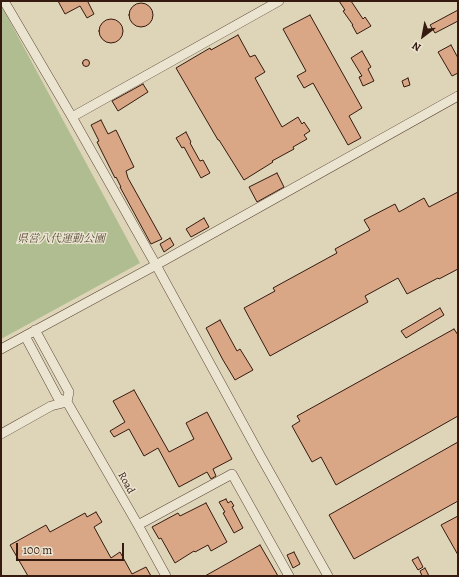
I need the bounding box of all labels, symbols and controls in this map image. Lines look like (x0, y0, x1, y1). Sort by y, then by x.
north arrow (403, 16, 443, 56)
text: N (409, 38, 424, 55)
park label: 県営八代運動公園 (17, 232, 105, 246)
street label: Road (115, 470, 137, 496)
scale bar (18, 535, 126, 561)
text: 100 m (23, 542, 52, 558)

